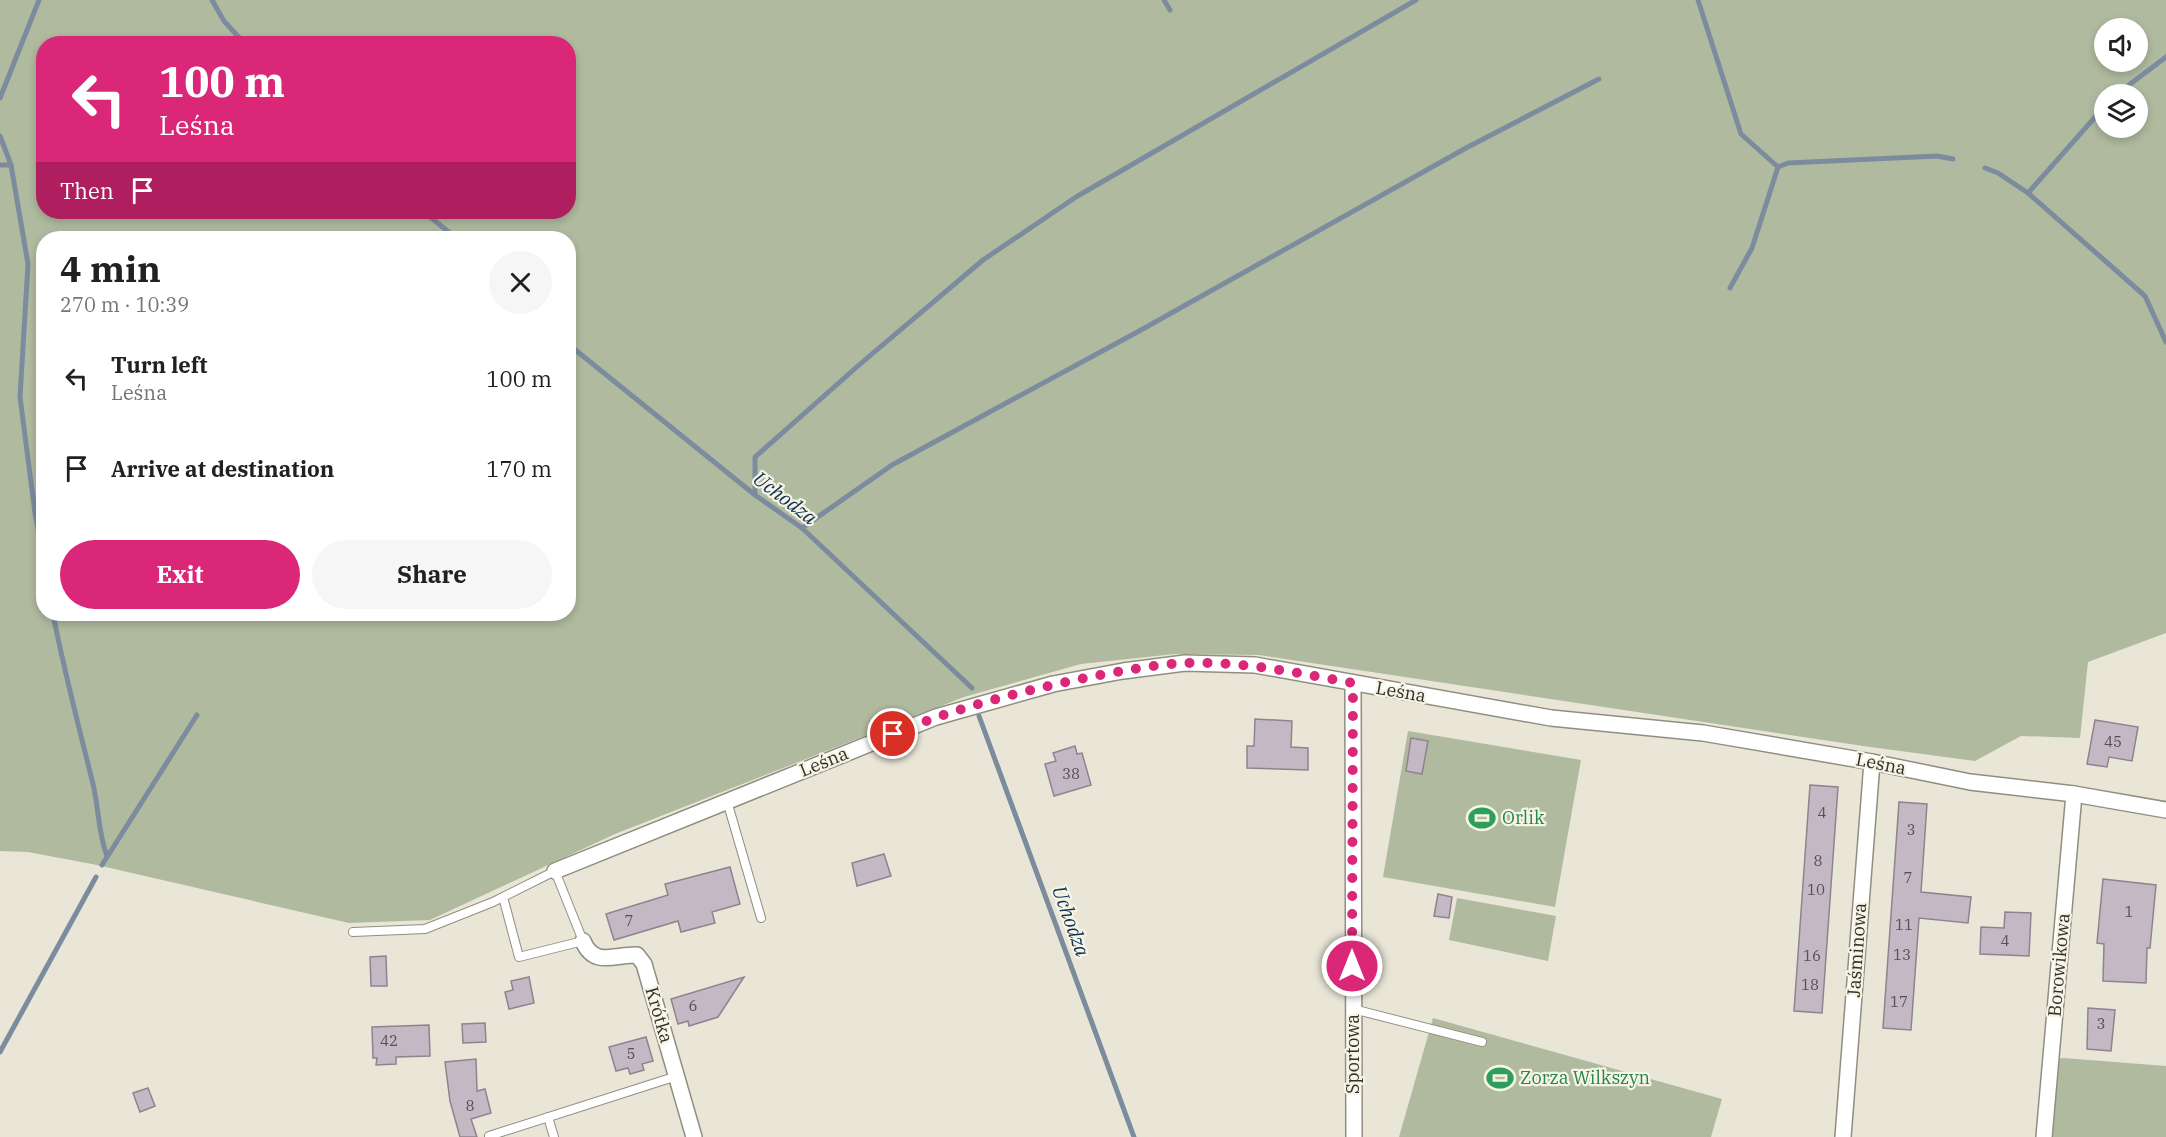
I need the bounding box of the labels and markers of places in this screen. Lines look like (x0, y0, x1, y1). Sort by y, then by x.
pin (867, 708, 918, 759)
sports icon: Orlik (1467, 803, 1497, 833)
place label: Orlik (1502, 806, 1545, 829)
sports icon: Zorza Wilkszyn (1485, 1063, 1515, 1093)
place label: Zorza Wilkszyn (1520, 1066, 1650, 1089)

